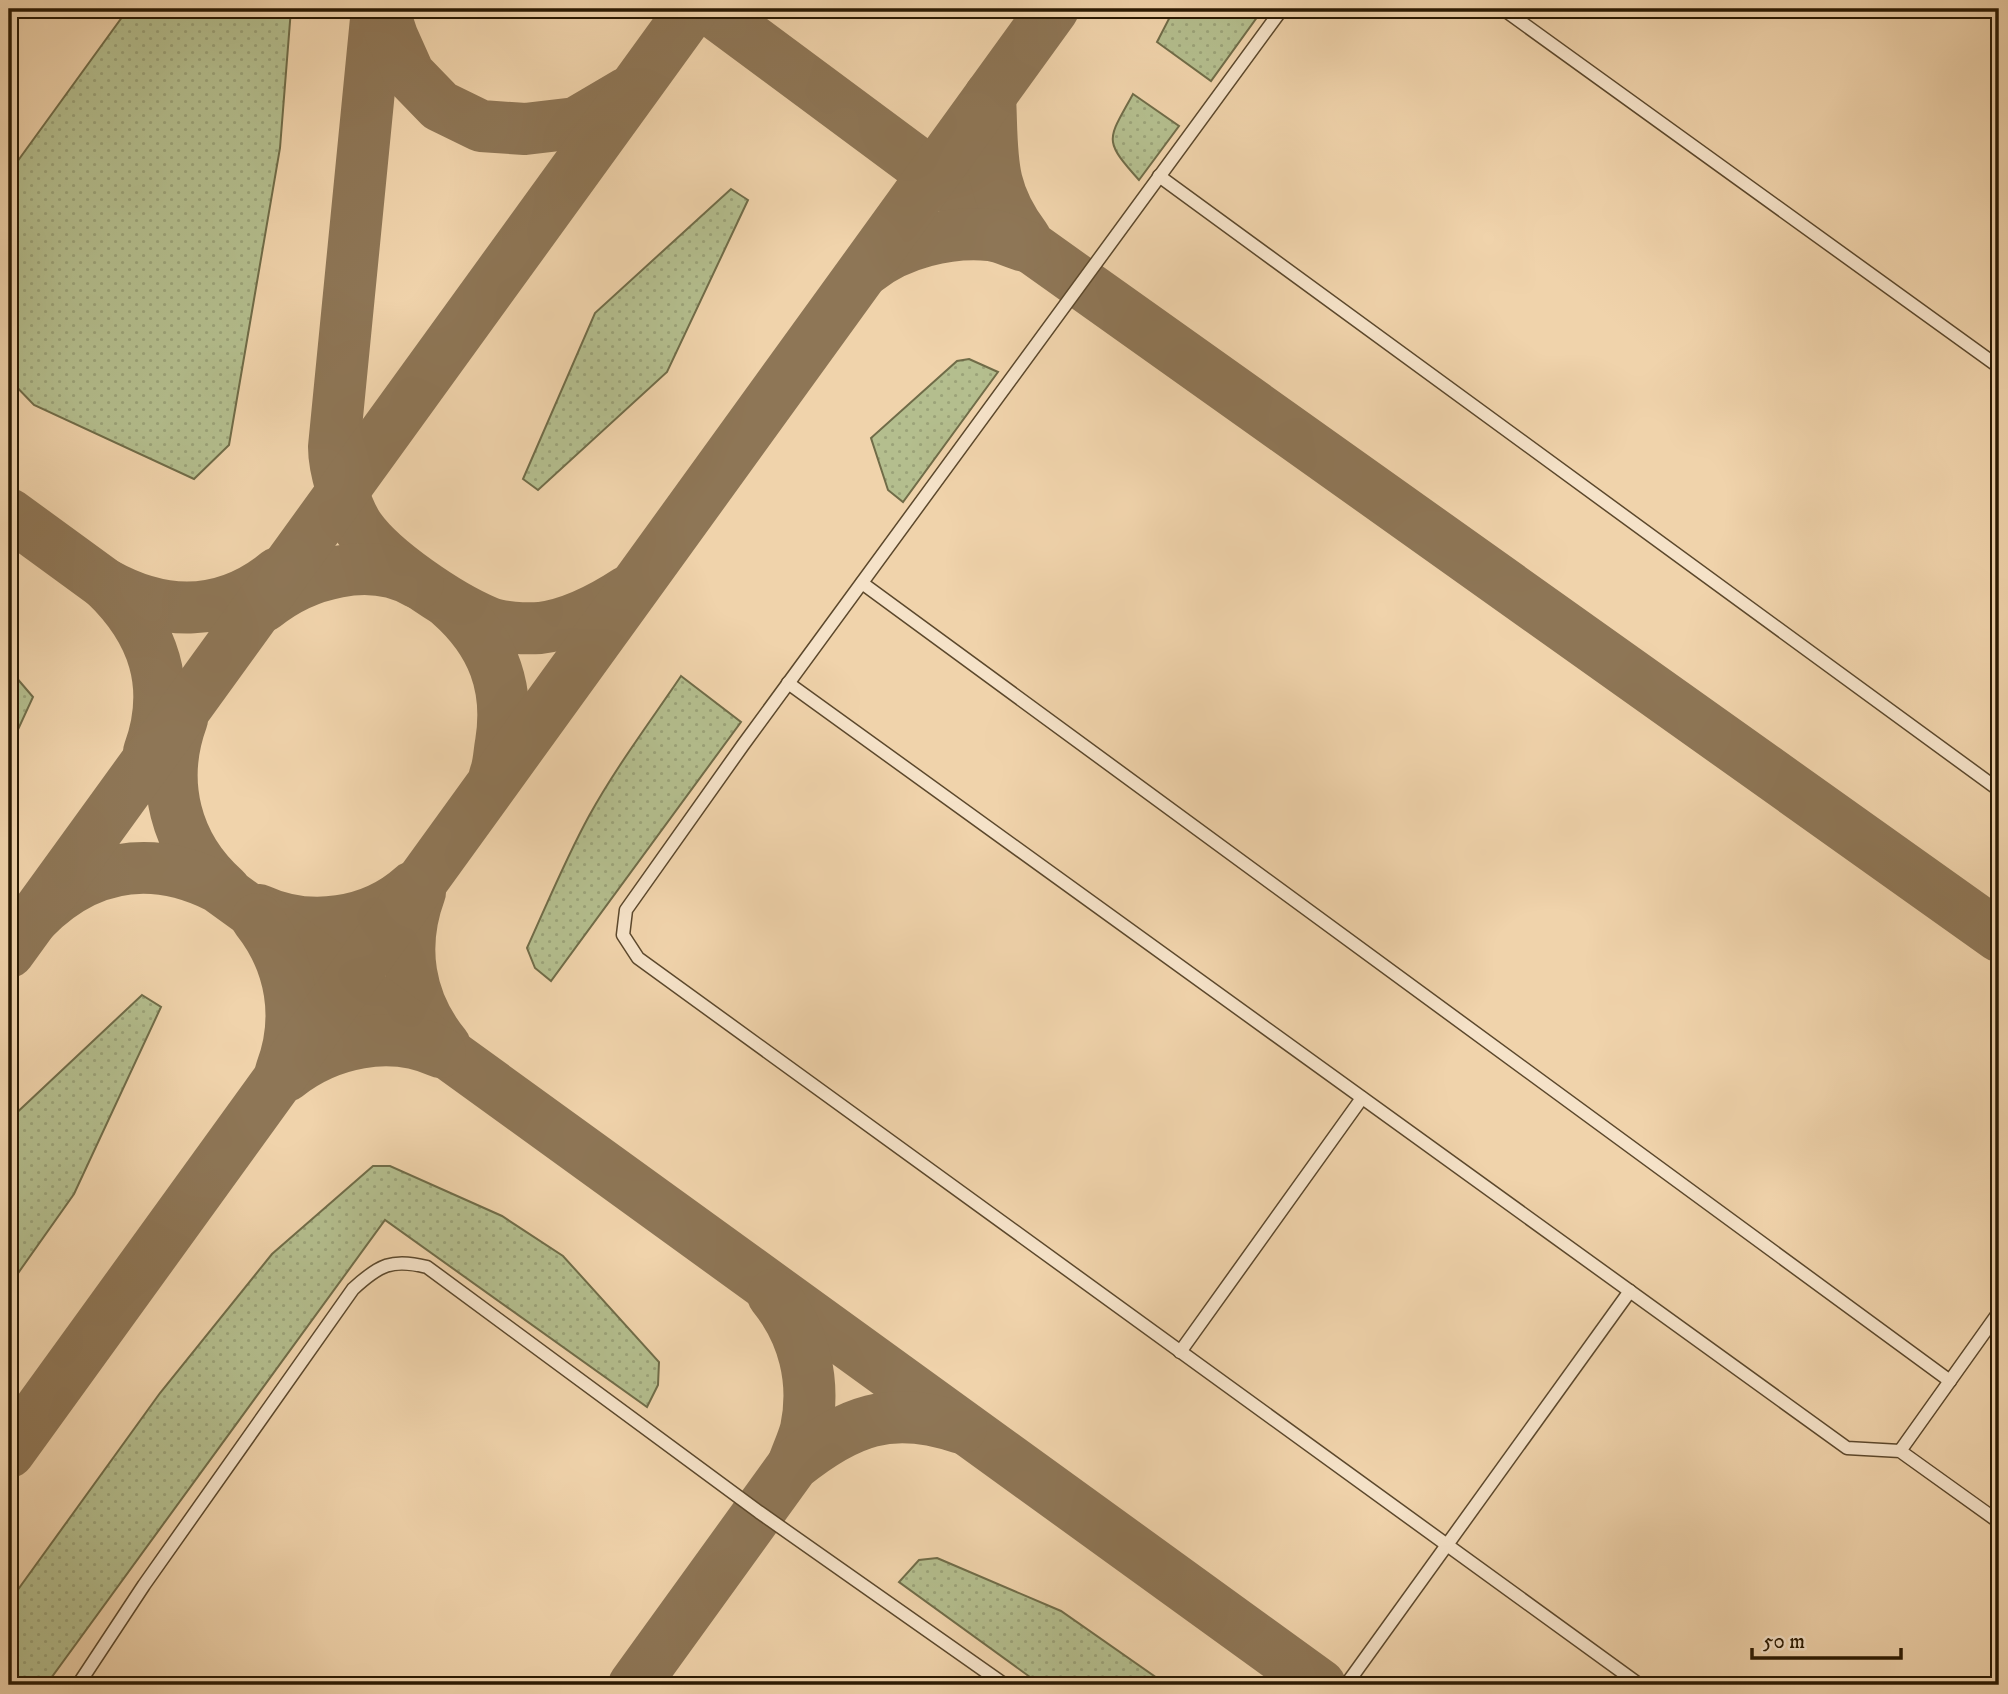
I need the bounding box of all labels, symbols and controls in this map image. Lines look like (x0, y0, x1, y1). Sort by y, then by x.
scale bar (1752, 1617, 1901, 1661)
text: 50 m (1763, 1629, 1805, 1655)

